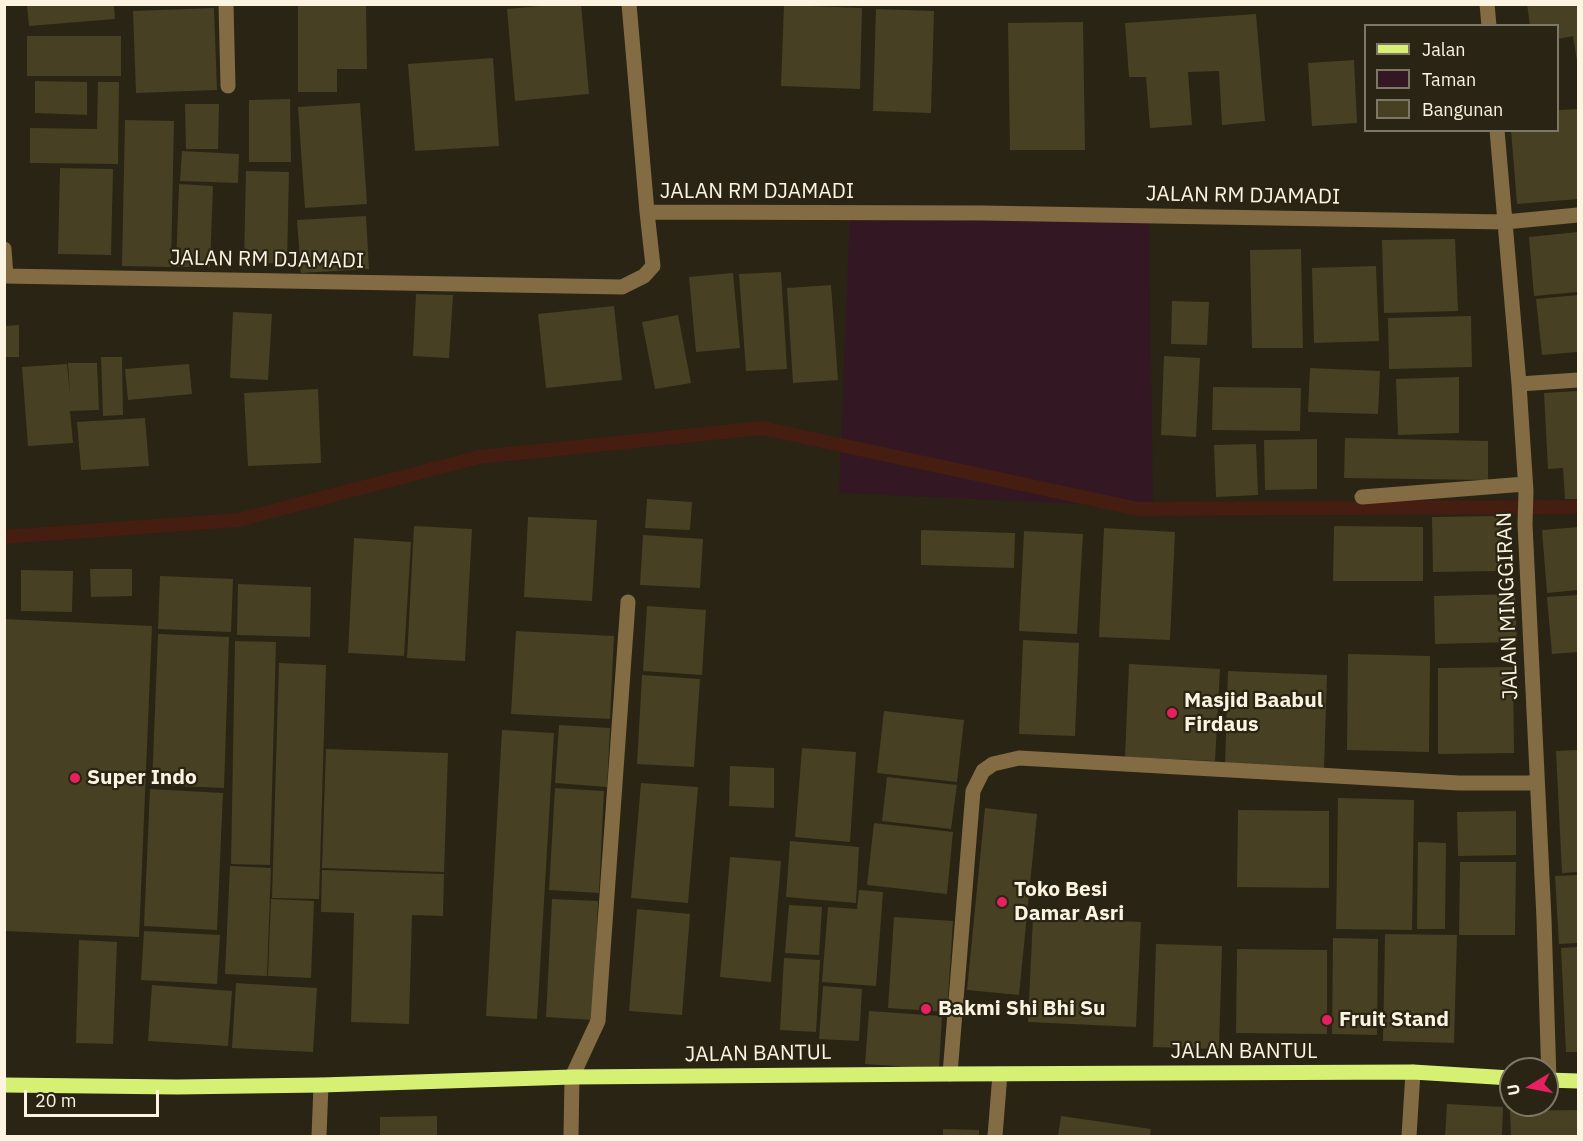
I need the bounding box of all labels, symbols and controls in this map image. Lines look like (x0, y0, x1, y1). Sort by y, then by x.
legend (1364, 24, 1559, 132)
text: Jalan (1422, 38, 1466, 61)
text: Taman (1422, 68, 1476, 91)
text: Bangunan (1422, 98, 1503, 121)
street label: JALAN RM DJAMADI (660, 179, 854, 205)
street label: JALAN RM DJAMADI (1146, 182, 1340, 210)
street label: JALAN RM DJAMADI (170, 246, 364, 274)
street label: JALAN MINGGIRAN (1492, 512, 1524, 700)
place label: Masjid Baabul Firdaus (1184, 688, 1323, 738)
marker: Masjid Baabul Firdaus (1165, 706, 1179, 720)
place label: Super Indo (87, 765, 197, 791)
marker: Super Indo (68, 771, 82, 785)
place label: Toko Besi Damar Asri (1014, 877, 1124, 927)
marker: Toko Besi Damar Asri (995, 895, 1009, 909)
place label: Bakmi Shi Bhi Su (938, 996, 1105, 1022)
marker: Bakmi Shi Bhi Su (919, 1002, 933, 1016)
place label: Fruit Stand (1339, 1007, 1449, 1033)
marker: Fruit Stand (1320, 1013, 1334, 1027)
street label: JALAN BANTUL (1171, 1039, 1317, 1065)
street label: JALAN BANTUL (684, 1040, 832, 1068)
north arrow (1499, 1057, 1559, 1117)
scale bar (27, 1078, 162, 1116)
text: U (1502, 1083, 1524, 1097)
text: 20 m (35, 1089, 77, 1112)

